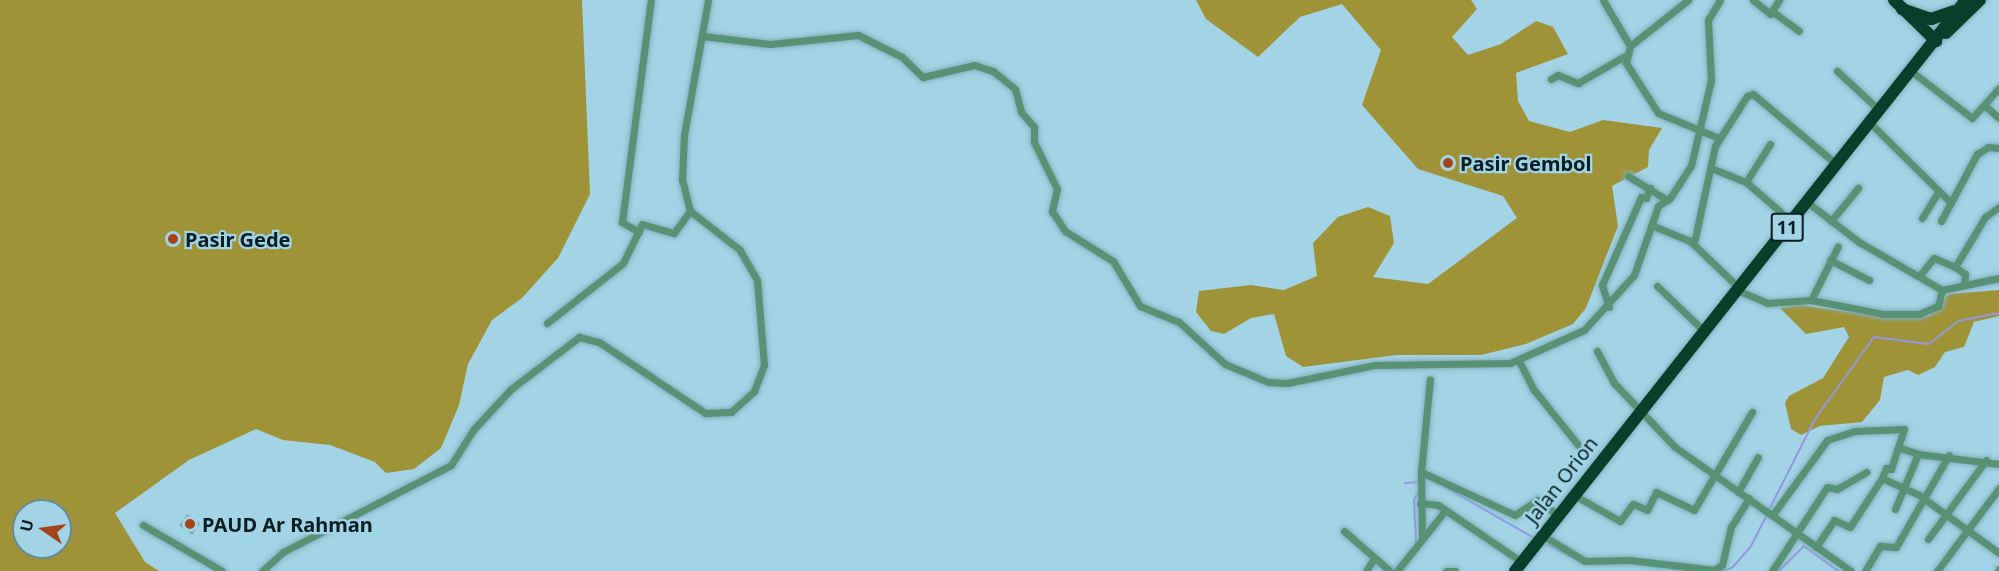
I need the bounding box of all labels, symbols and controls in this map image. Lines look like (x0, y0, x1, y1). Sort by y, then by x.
place label: Pasir Gembol (1460, 151, 1592, 175)
marker: Pasir Gembol (1441, 156, 1455, 170)
road number: 11 (1770, 212, 1804, 242)
place label: Pasir Gede (185, 227, 291, 251)
marker: Pasir Gede (166, 232, 180, 246)
street label: Jalan Orion (1519, 432, 1603, 528)
north arrow (12, 499, 72, 559)
place label: PAUD Ar Rahman (202, 512, 373, 536)
text: U (14, 517, 38, 534)
marker: PAUD Ar Rahman (183, 517, 197, 531)

